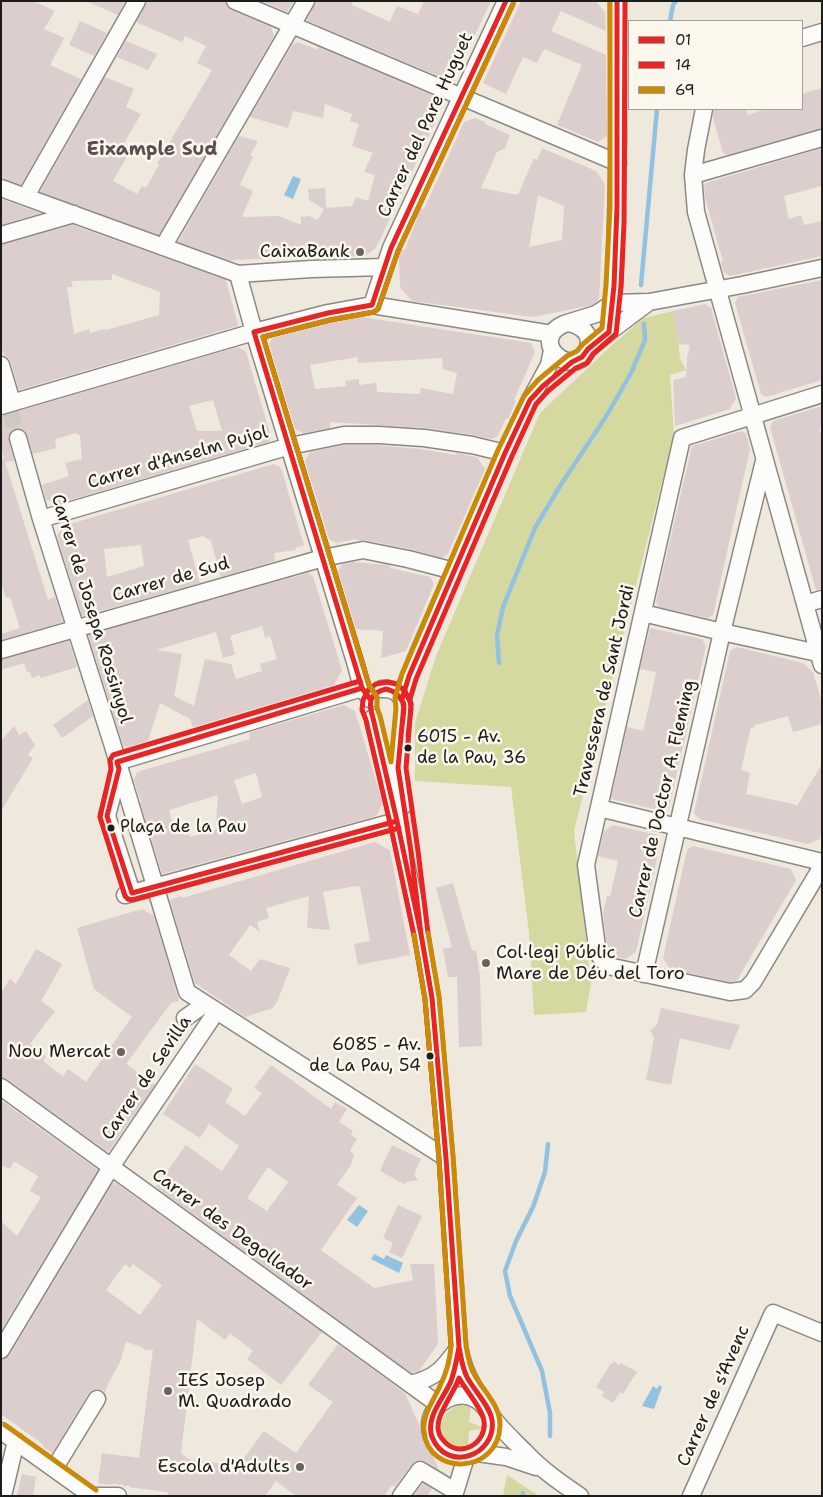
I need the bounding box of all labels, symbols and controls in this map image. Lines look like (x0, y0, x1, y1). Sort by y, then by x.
legend (628, 20, 803, 110)
street label: Carrer del Pare Huguet (374, 29, 478, 221)
text: 01 (675, 30, 691, 50)
text: 14 (675, 55, 691, 75)
text: 69 (675, 80, 695, 100)
district label: Eixample Sud (87, 139, 217, 161)
place label: CaixaBank (260, 241, 350, 263)
marker: CaixaBank (354, 246, 366, 258)
street label: Carrer d'Anselm Pujol (85, 422, 271, 494)
street label: Carrer de Josepa Rossinyol (46, 492, 136, 726)
street label: Carrer de Sud (110, 553, 232, 607)
street label: Travessera de Sant Jordi (570, 583, 640, 799)
street label: Carrer de Doctor A. Fleming (625, 678, 701, 920)
place label: 6015 - Av. de la Pau, 36 (417, 728, 526, 768)
marker: 6015 - Av. de la Pau, 36 (403, 743, 413, 753)
place label: Plaça de la Pau (120, 818, 247, 838)
marker: Plaça de la Pau (106, 823, 116, 833)
place label: Col·legi Públic Mare de Déu del Toro (496, 942, 685, 984)
marker: Col·legi Públic Mare de Déu del Toro (480, 957, 492, 969)
street label: Carrer de Sevilla (97, 1012, 197, 1144)
place label: 6085 - Av. de La Pau, 54 (309, 1036, 421, 1076)
place label: Nou Mercat (8, 1041, 111, 1063)
marker: Nou Mercat (115, 1046, 127, 1058)
marker: 6085 - Av. de La Pau, 54 (425, 1051, 435, 1061)
street label: Carrer des Degollador (147, 1164, 317, 1296)
street label: Carrer de s'Avenc (673, 1322, 755, 1470)
place label: IES Josep M. Quadrado (178, 1370, 292, 1412)
marker: IES Josep M. Quadrado (162, 1385, 174, 1397)
place label: Escola d'Adults (158, 1456, 290, 1478)
marker: Escola d'Adults (294, 1461, 306, 1473)

